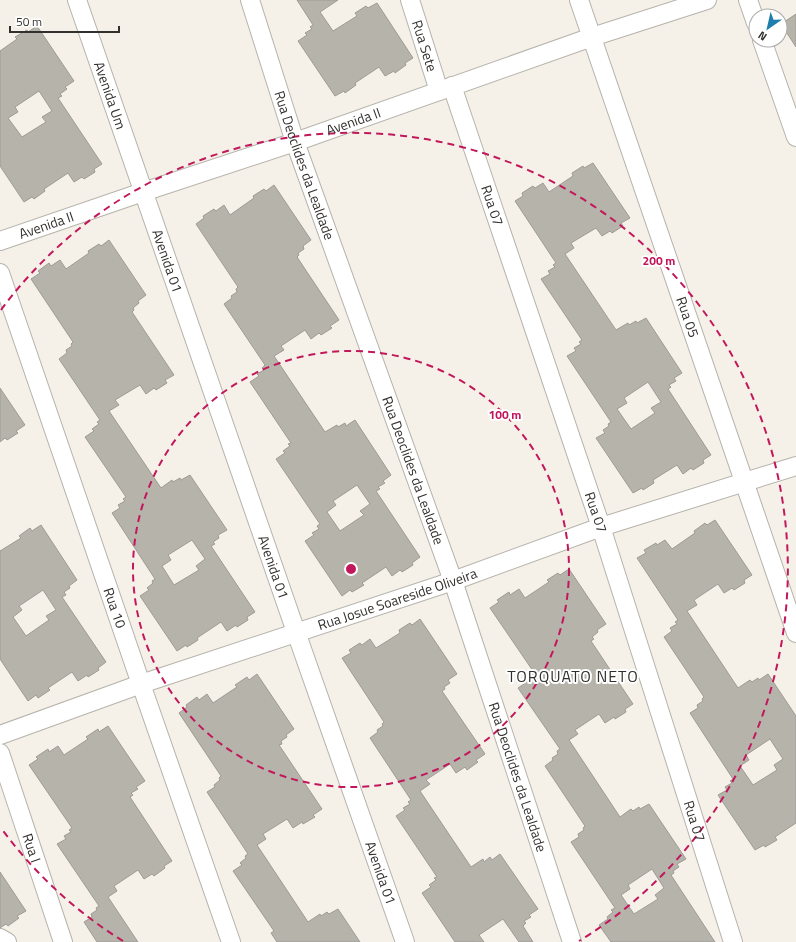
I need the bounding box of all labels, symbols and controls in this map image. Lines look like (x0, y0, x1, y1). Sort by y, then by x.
scale bar (10, 8, 119, 34)
north arrow (748, 8, 788, 48)
text: 50 m (16, 12, 42, 31)
street label: Rua Sete (407, 17, 443, 74)
text: N (755, 28, 770, 45)
street label: Avenida Um (89, 58, 132, 132)
street label: Rua Deoclides da Lealdade (269, 88, 340, 243)
street label: Avenida II (323, 102, 383, 140)
street label: Rua 07 (476, 182, 509, 228)
street label: Avenida II (16, 206, 76, 244)
street label: Avenida 01 (147, 226, 188, 295)
text: 200 m (643, 251, 675, 270)
street label: Rua 05 (671, 294, 705, 340)
street label: Rua Deoclides da Lealdade (377, 393, 450, 547)
text: 100 m (489, 405, 521, 424)
street label: Rua 07 (580, 489, 613, 535)
street label: Avenida 01 (253, 532, 295, 601)
street label: Rua Josue Soareside Oliveira (315, 562, 480, 635)
centre of rings (344, 562, 358, 576)
street label: Rua 10 (99, 584, 132, 631)
district label: TORQUATO NETO (507, 664, 639, 688)
street label: Rua Deoclides da Lealdade (484, 699, 553, 855)
street label: Rua 07 (679, 798, 711, 844)
street label: Rua I (17, 830, 47, 865)
street label: Avenida 01 (360, 838, 402, 907)

